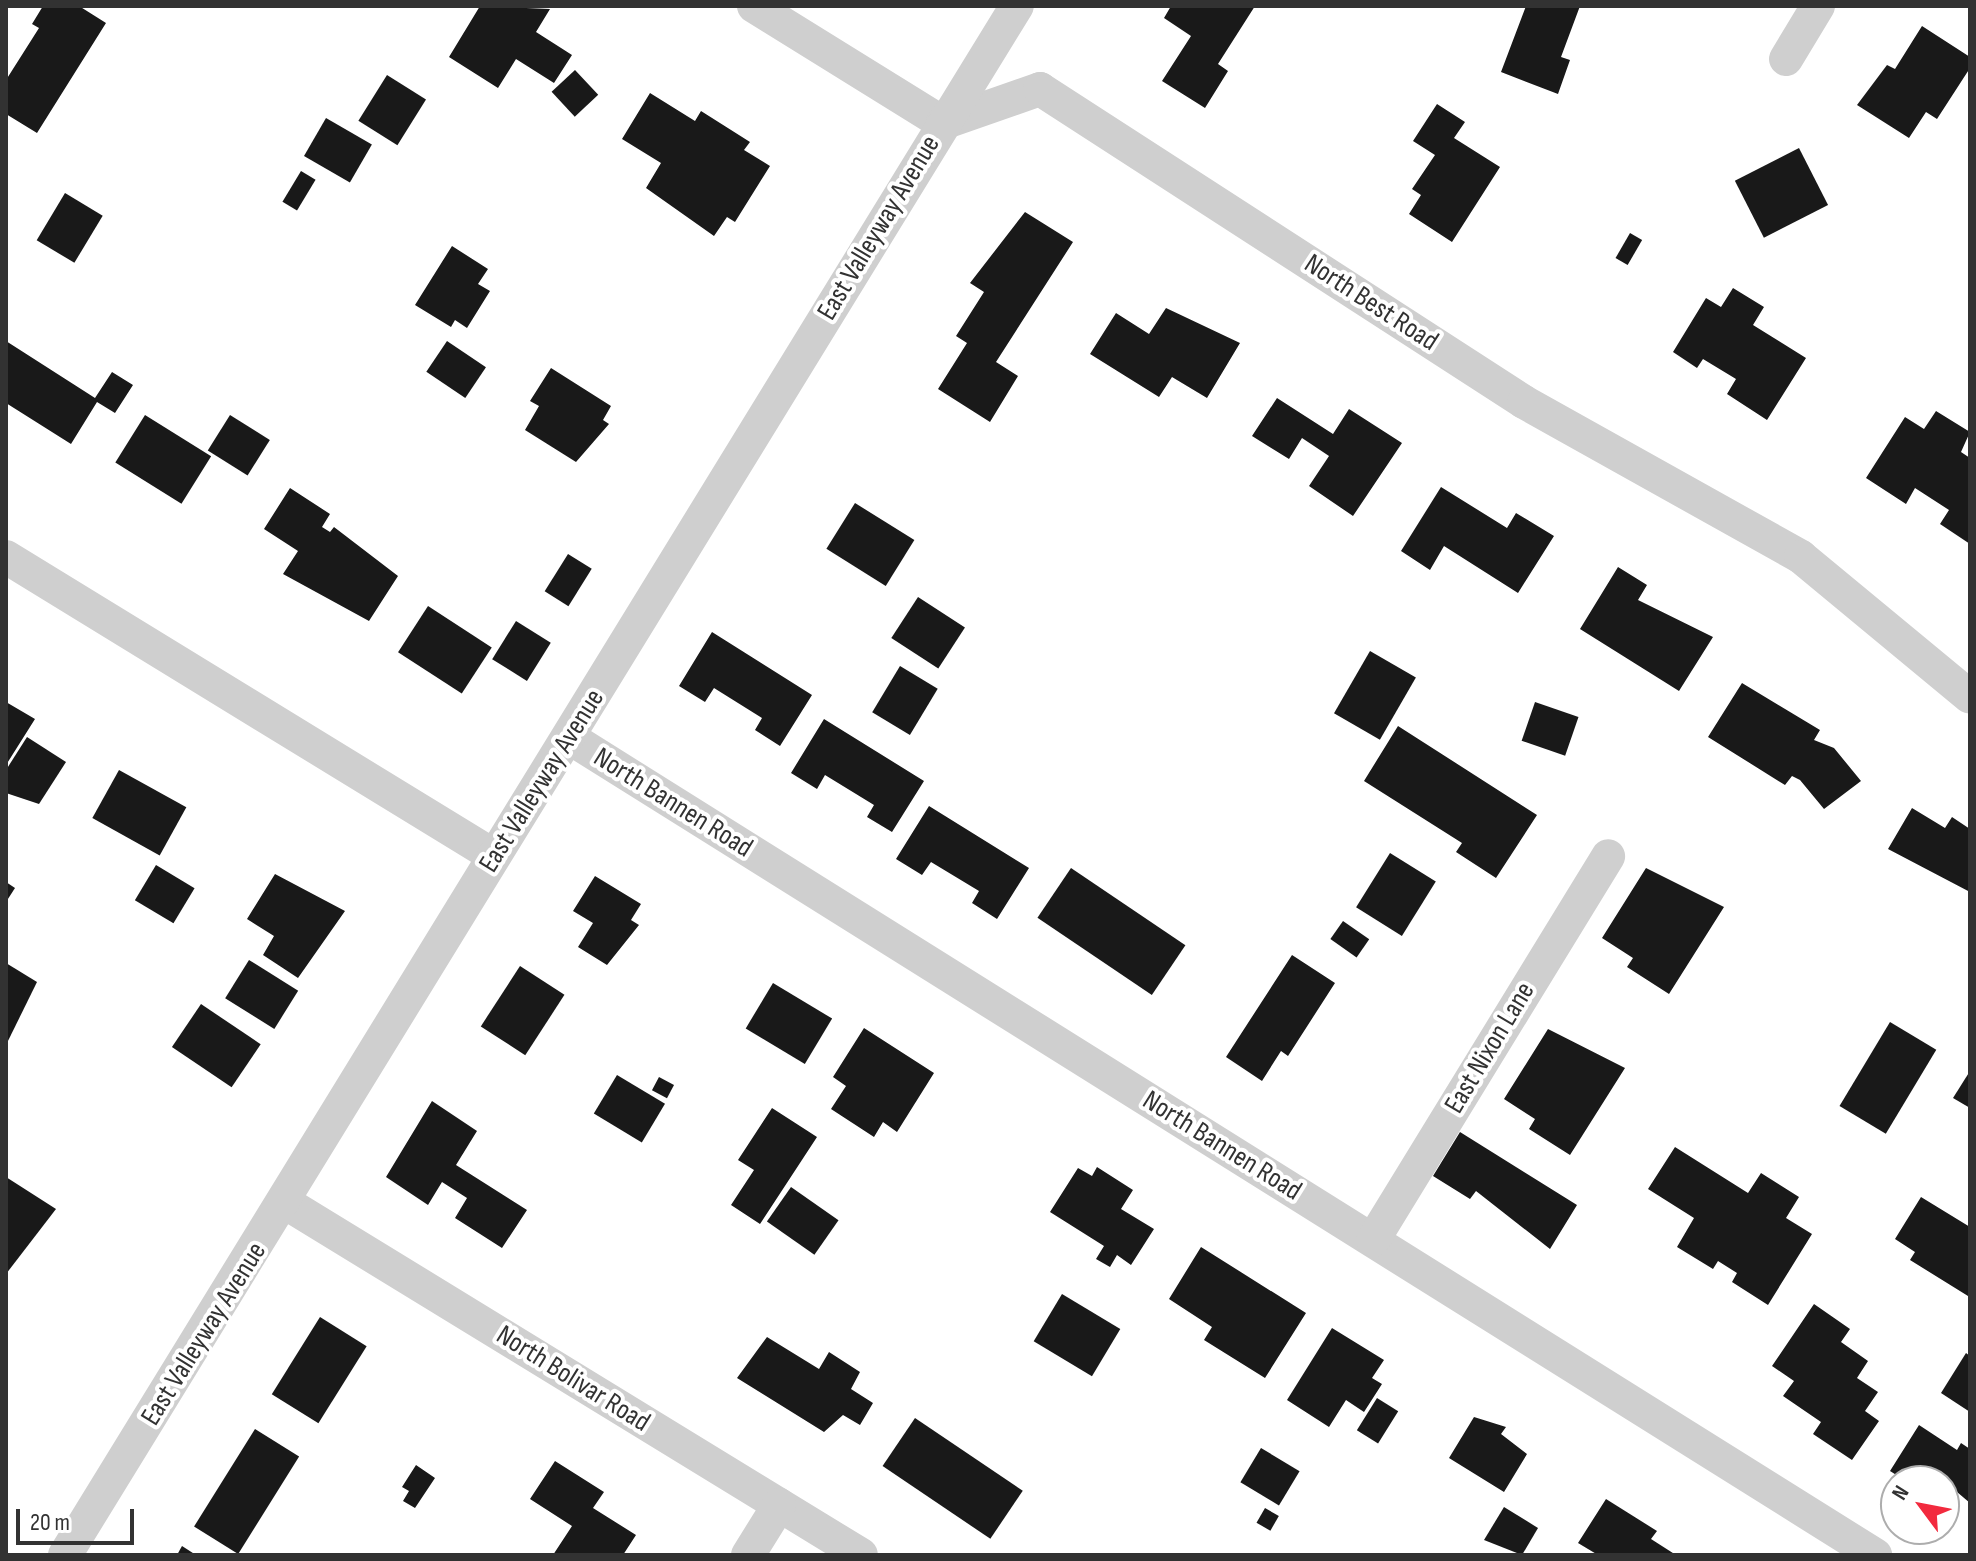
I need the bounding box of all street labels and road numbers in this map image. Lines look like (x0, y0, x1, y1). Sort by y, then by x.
street label: East Valleyway Avenue (811, 130, 947, 326)
street label: North Best Road (1298, 247, 1444, 359)
street label: East Valleyway Avenue (472, 683, 612, 879)
street label: North Bannen Road (587, 741, 759, 865)
street label: East Nixon Lane (1438, 976, 1542, 1120)
street label: North Bannen Road (1136, 1084, 1308, 1208)
street label: East Valleyway Avenue (134, 1236, 274, 1432)
street label: North Bolivar Road (490, 1318, 656, 1440)

